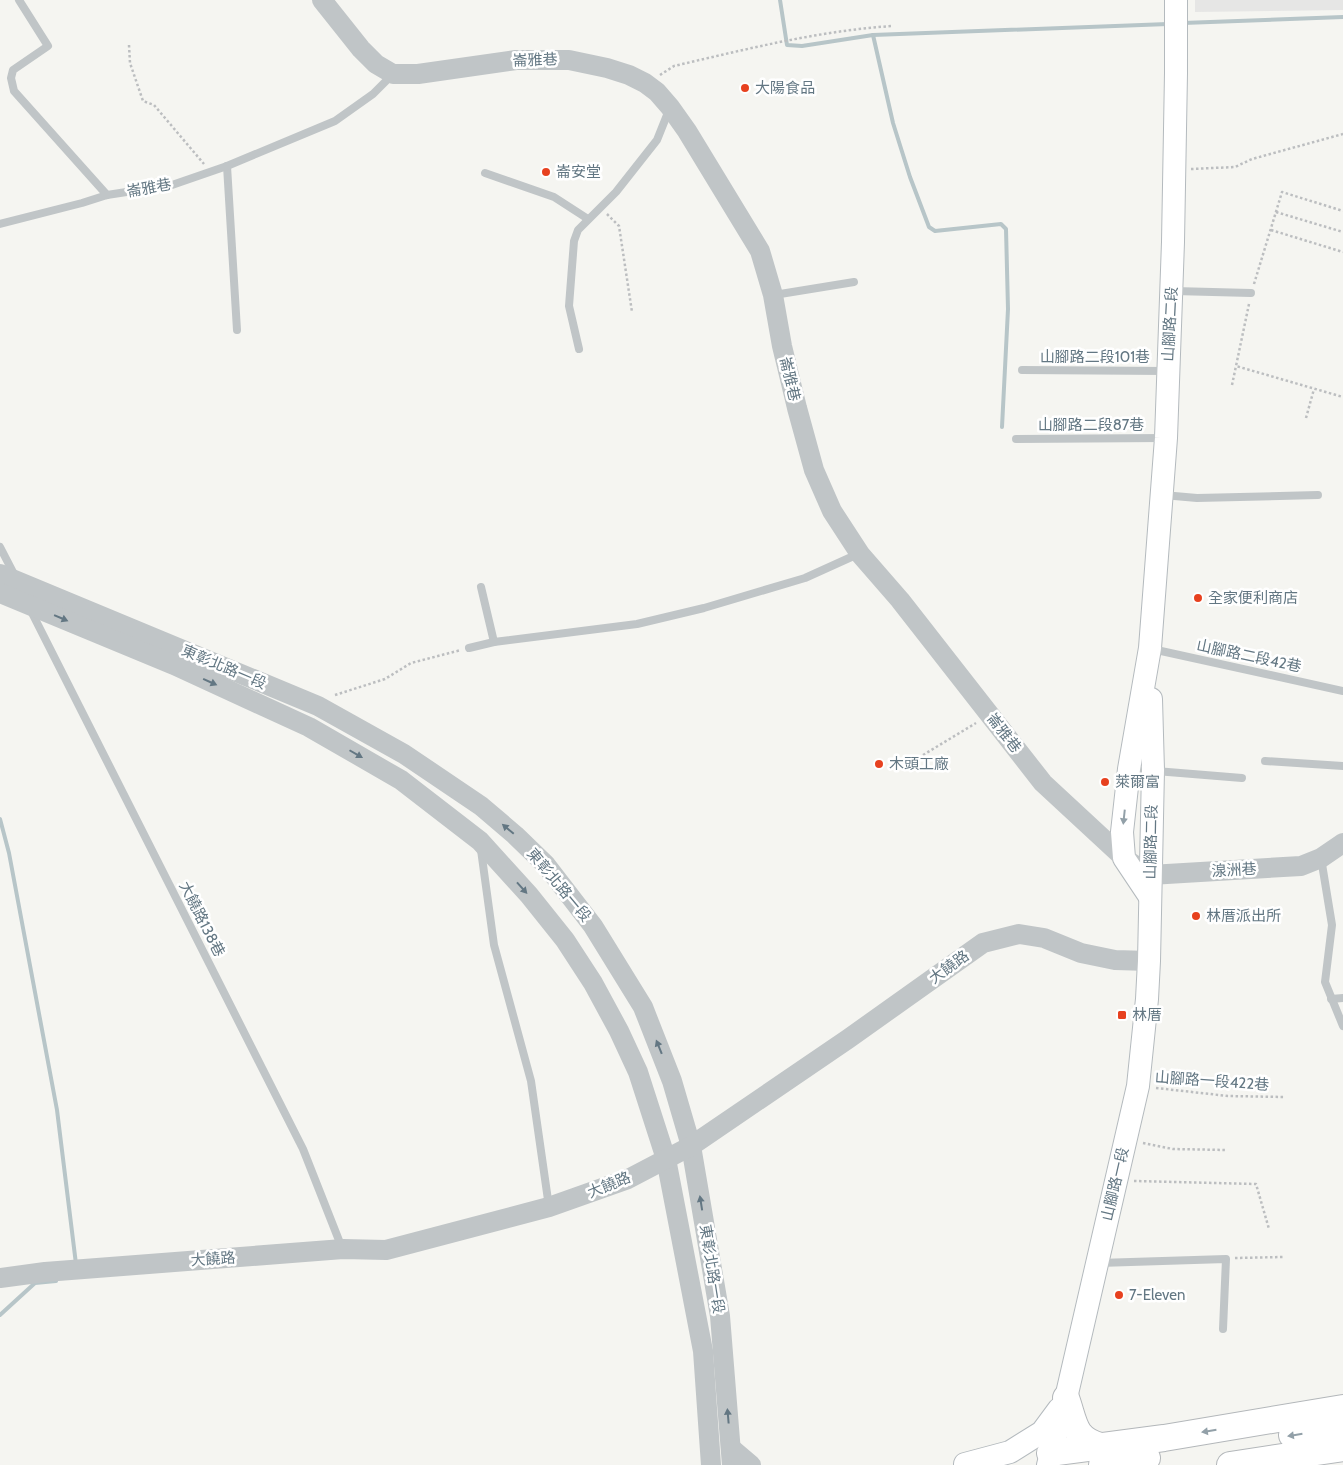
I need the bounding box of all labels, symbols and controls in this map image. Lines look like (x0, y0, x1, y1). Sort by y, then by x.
street label: 崙雅巷 (512, 50, 558, 70)
place label: 大陽食品 (755, 79, 815, 97)
marker: 大陽食品 (739, 82, 751, 94)
place label: 崙安堂 (556, 163, 601, 181)
marker: 崙安堂 (540, 166, 552, 178)
street label: 崙雅巷 (125, 175, 173, 201)
street label: 山腳路二段 (1159, 286, 1181, 362)
street label: 山腳路二段101巷 (1040, 348, 1150, 366)
street label: 崙雅巷 (776, 355, 804, 403)
street label: 山腳路二段87巷 (1038, 416, 1144, 434)
place label: 全家便利商店 (1208, 589, 1298, 607)
marker: 全家便利商店 (1192, 592, 1204, 604)
one-way arrow (54, 615, 68, 623)
street label: 山腳路二段42巷 (1195, 636, 1303, 676)
street label: 東彰北路一段 (179, 641, 269, 693)
one-way arrow (203, 678, 218, 686)
street label: 崙雅巷 (983, 710, 1025, 756)
one-way arrow (349, 750, 363, 758)
place label: 木頭工廠 (889, 755, 949, 773)
marker: 木頭工廠 (873, 758, 885, 770)
place label: 萊爾富 (1115, 773, 1160, 791)
marker: 萊爾富 (1099, 776, 1111, 788)
street label: 山腳路二段 (1141, 804, 1161, 880)
one-way arrow (1120, 810, 1128, 826)
one-way arrow (502, 823, 515, 834)
street label: 東彰北路一段 (523, 845, 595, 925)
street label: 湶洲巷 (1211, 860, 1257, 880)
street label: 大饒路138巷 (175, 878, 229, 960)
one-way arrow (517, 881, 528, 894)
place label: 林厝派出所 (1206, 907, 1281, 925)
marker: 林厝派出所 (1190, 910, 1202, 922)
street label: 大饒路 (926, 946, 972, 988)
place label: 林厝 (1132, 1006, 1162, 1024)
marker: 林厝 (1116, 1009, 1128, 1021)
one-way arrow (655, 1040, 663, 1054)
street label: 山腳路一段422巷 (1154, 1068, 1270, 1094)
street label: 山腳路一段 (1098, 1145, 1132, 1223)
street label: 大饒路 (585, 1168, 633, 1202)
one-way arrow (697, 1195, 705, 1211)
street label: 東彰北路一段 (696, 1223, 728, 1315)
street label: 大饒路 (190, 1248, 236, 1270)
place label: 7-Eleven (1129, 1286, 1185, 1304)
marker: 7-Eleven (1113, 1289, 1125, 1301)
one-way arrow (724, 1408, 732, 1424)
one-way arrow (1201, 1428, 1217, 1436)
one-way arrow (1286, 1431, 1302, 1439)

